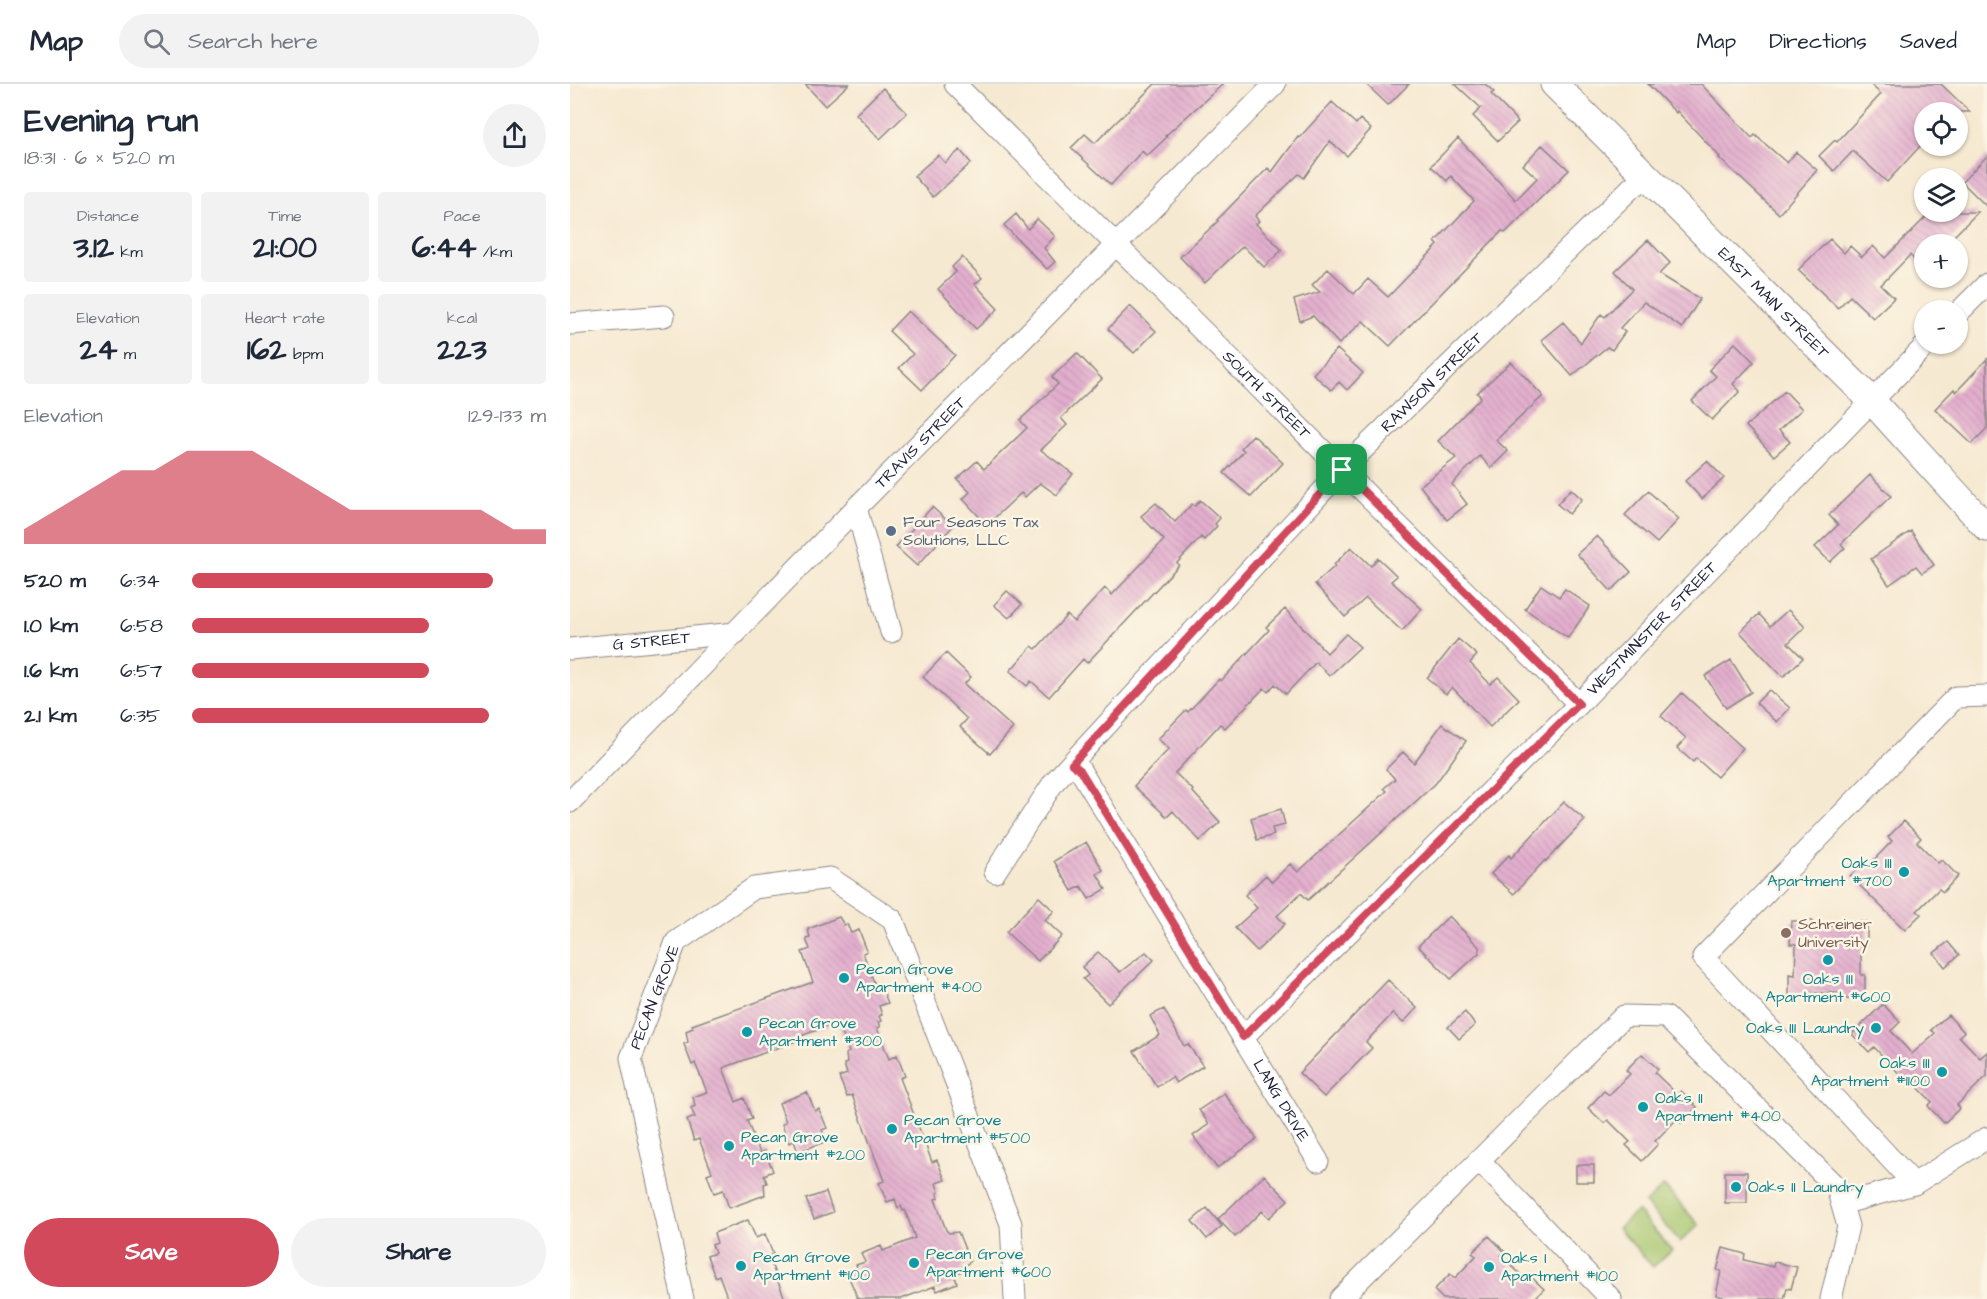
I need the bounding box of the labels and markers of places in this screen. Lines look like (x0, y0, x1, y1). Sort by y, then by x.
pin (1316, 444, 1367, 495)
place label: Four Seasons Tax Solutions, LLC (903, 511, 1039, 551)
marker: Four Seasons Tax Solutions, LLC (884, 524, 898, 538)
place label: Oaks III Apartment #700 (1767, 852, 1892, 892)
marker: Oaks III Apartment #700 (1897, 865, 1911, 879)
place label: Schreiner University (1798, 913, 1872, 954)
marker: Schreiner University (1779, 926, 1793, 940)
marker: Oaks III Apartment #600 (1821, 953, 1835, 967)
place label: Pecan Grove Apartment #400 (856, 958, 982, 998)
place label: Oaks III Apartment #600 (1766, 968, 1891, 1008)
marker: Pecan Grove Apartment #400 (837, 971, 851, 985)
place label: Pecan Grove Apartment #300 (759, 1012, 882, 1052)
place label: Oaks III Laundry (1746, 1017, 1864, 1040)
marker: Oaks III Laundry (1869, 1021, 1883, 1035)
marker: Pecan Grove Apartment #300 (740, 1025, 754, 1039)
place label: Oaks III Apartment #1100 (1811, 1052, 1930, 1092)
marker: Oaks III Apartment #1100 (1935, 1065, 1949, 1079)
place label: Oaks II Apartment #400 (1655, 1087, 1781, 1127)
marker: Oaks II Apartment #400 (1636, 1100, 1650, 1114)
place label: Pecan Grove Apartment #500 (904, 1109, 1030, 1149)
marker: Pecan Grove Apartment #500 (885, 1122, 899, 1136)
place label: Pecan Grove Apartment #200 (741, 1126, 865, 1166)
marker: Pecan Grove Apartment #200 (722, 1139, 736, 1153)
place label: Oaks II Laundry (1748, 1176, 1864, 1199)
marker: Oaks II Laundry (1729, 1180, 1743, 1194)
place label: Pecan Grove Apartment #600 (926, 1243, 1051, 1283)
place label: Pecan Grove Apartment #100 (753, 1246, 870, 1286)
place label: Oaks I Apartment #100 (1501, 1247, 1618, 1287)
marker: Pecan Grove Apartment #600 (907, 1256, 921, 1270)
marker: Pecan Grove Apartment #100 (734, 1259, 748, 1273)
marker: Oaks I Apartment #100 (1482, 1260, 1496, 1274)

